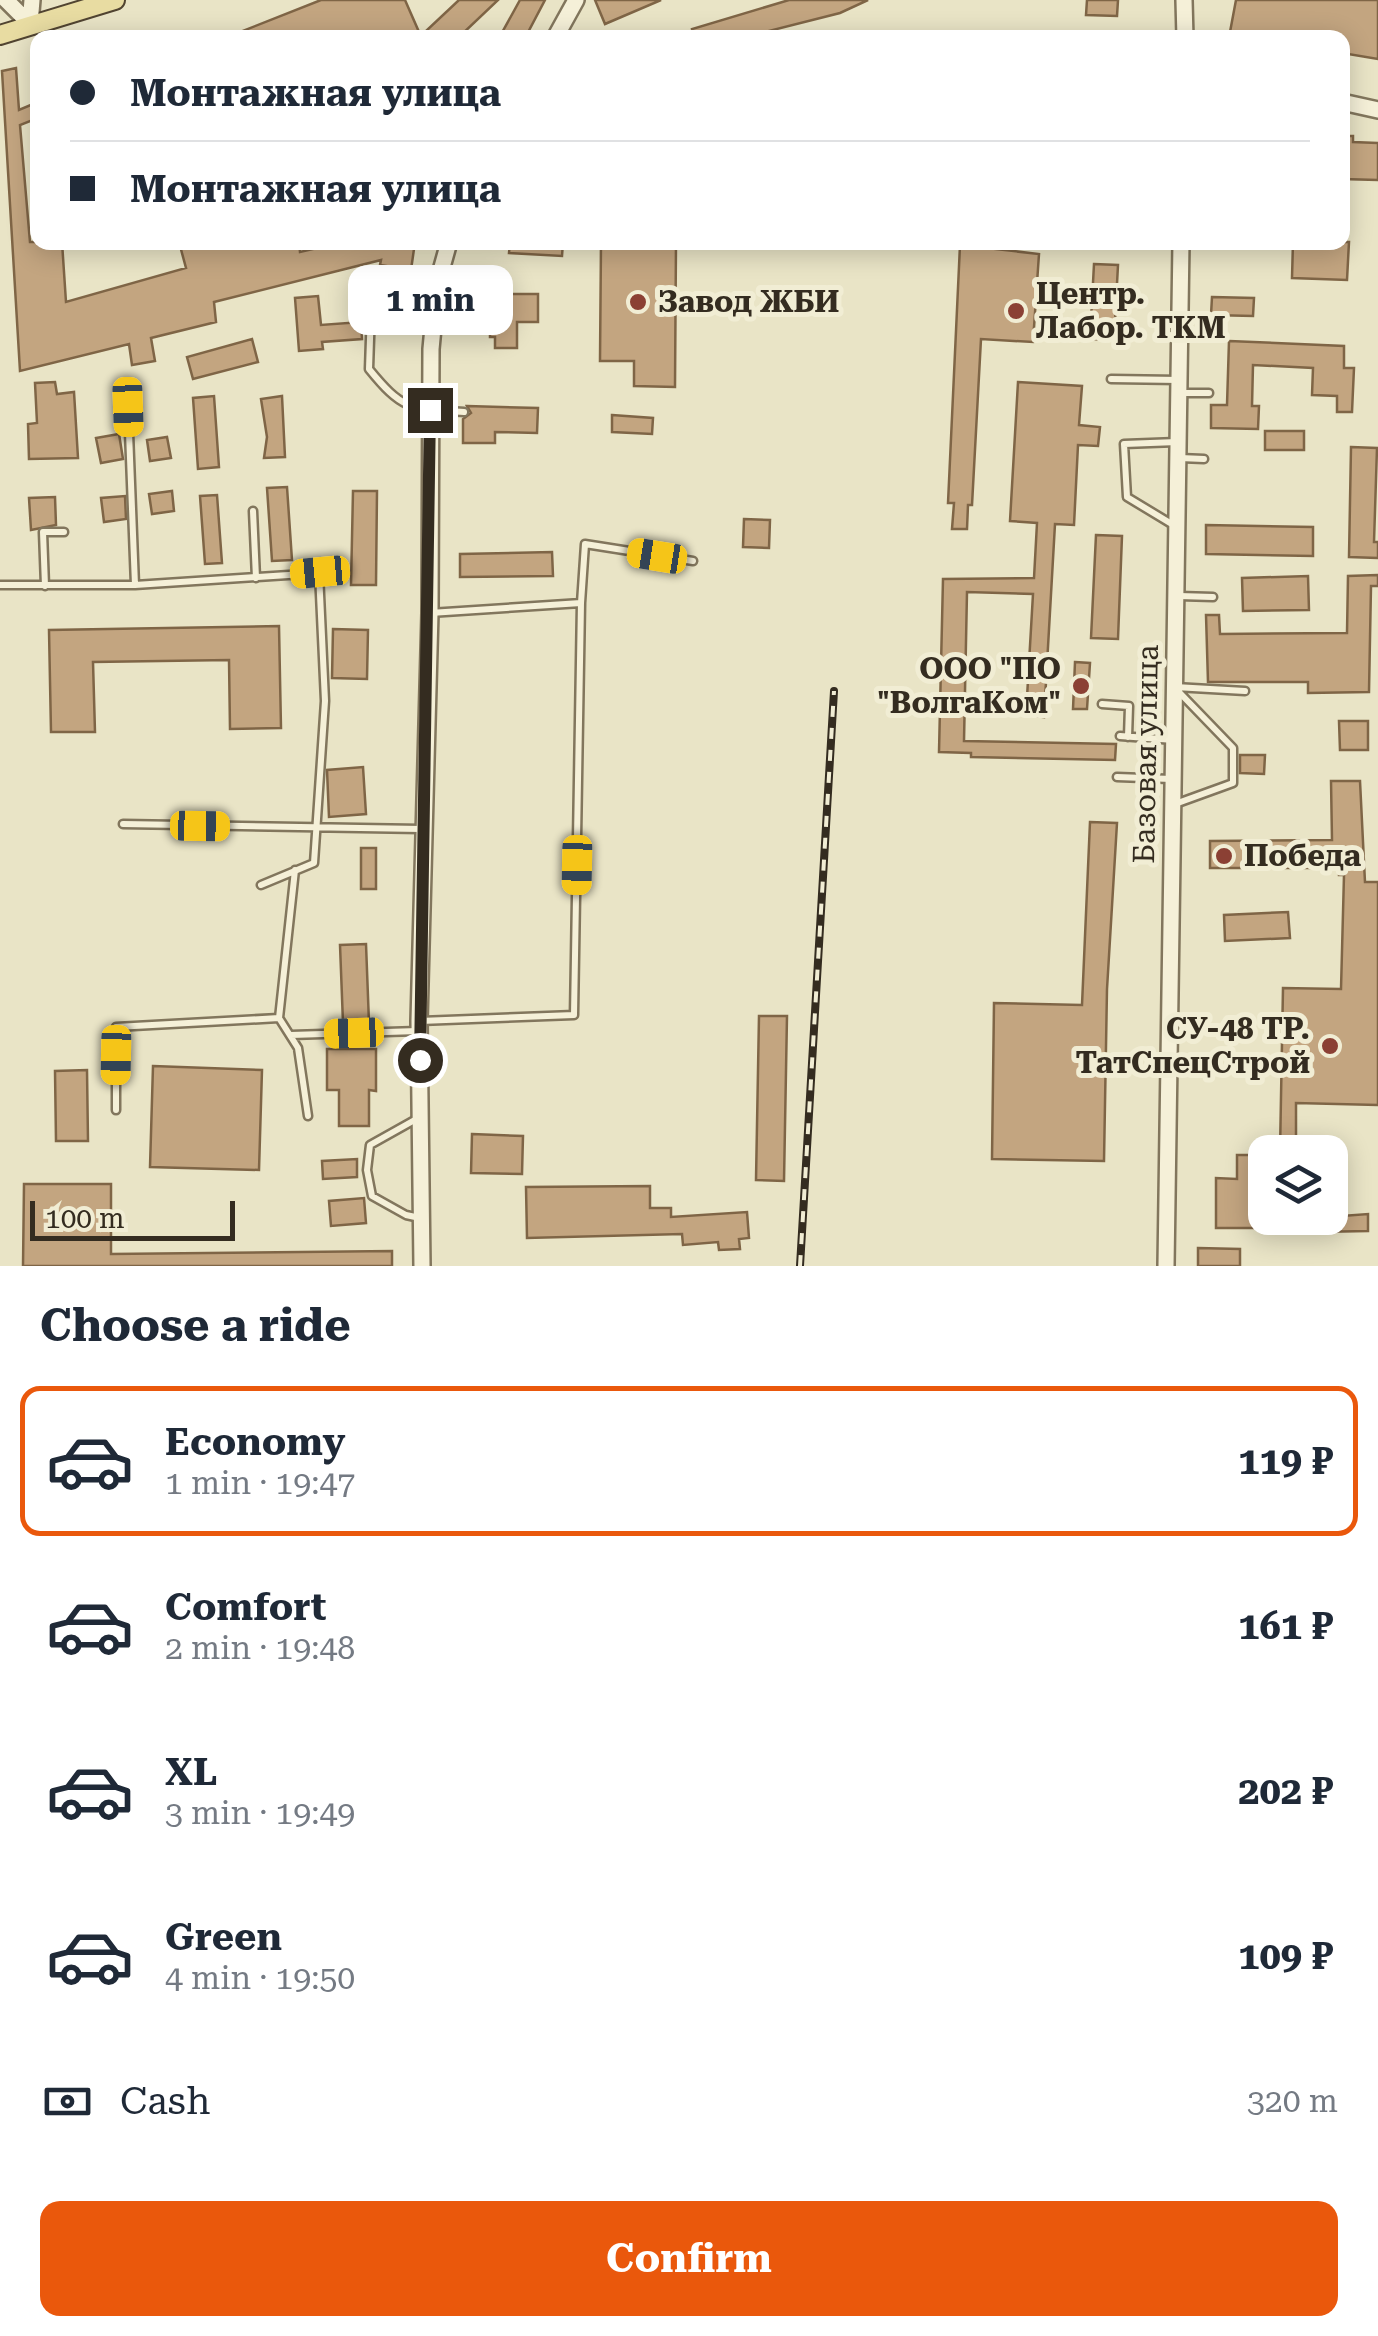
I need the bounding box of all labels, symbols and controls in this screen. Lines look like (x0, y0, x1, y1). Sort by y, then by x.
text: Монтажная улица (130, 71, 501, 115)
text: Монтажная улица (130, 167, 501, 211)
callout: 1 min (348, 265, 512, 335)
place label: Центр. Лабор. ТКМ (1036, 276, 1226, 345)
text: 1 min (386, 281, 475, 319)
place label: Завод ЖБИ (658, 284, 839, 319)
marker: Завод ЖБИ (627, 291, 649, 313)
marker: Центр. Лабор. ТКМ (1005, 300, 1027, 322)
car (112, 376, 144, 438)
route end (408, 388, 453, 433)
car (625, 536, 689, 576)
car (289, 554, 351, 590)
street label: Базовая улица (1126, 644, 1165, 864)
place label: ООО "ПО "ВолгаКом" (877, 651, 1061, 720)
marker: ООО "ПО "ВолгаКом" (1070, 675, 1092, 697)
car (170, 810, 230, 842)
car (561, 835, 593, 895)
place label: Победа (1244, 838, 1362, 873)
marker: Победа (1213, 845, 1235, 867)
place label: СУ-48 ТР. ТатСпецСтрой (1075, 1011, 1310, 1080)
car (323, 1017, 385, 1049)
car (100, 1025, 132, 1085)
marker: СУ-48 ТР. ТатСпецСтрой (1319, 1035, 1341, 1057)
route start (398, 1038, 443, 1083)
map controls (1248, 1135, 1348, 1235)
button: layers (1248, 1135, 1348, 1235)
scale bar (30, 1196, 235, 1240)
text: 100 m (45, 1202, 125, 1235)
text: Choose a ride (40, 1299, 351, 1352)
icon: car (45, 1416, 135, 1506)
text: Economy (165, 1420, 345, 1464)
text: 119 ₽ (1238, 1439, 1333, 1483)
text: 1 min · 19:47 (165, 1464, 355, 1502)
icon: car (45, 1581, 135, 1671)
text: Comfort (165, 1585, 326, 1629)
text: 161 ₽ (1238, 1604, 1333, 1648)
text: 2 min · 19:48 (165, 1629, 355, 1667)
icon: car (45, 1746, 135, 1836)
text: XL (165, 1750, 217, 1794)
text: 202 ₽ (1238, 1769, 1333, 1813)
text: 3 min · 19:49 (165, 1794, 355, 1832)
icon: car (45, 1911, 135, 2001)
text: Green (165, 1915, 282, 1959)
text: 109 ₽ (1238, 1934, 1333, 1978)
text: 4 min · 19:50 (165, 1959, 355, 1997)
icon: cash (40, 2074, 95, 2129)
text: Cash (120, 2079, 210, 2123)
text: 320 m (1247, 2082, 1338, 2120)
button: Confirm (40, 2201, 1338, 2316)

